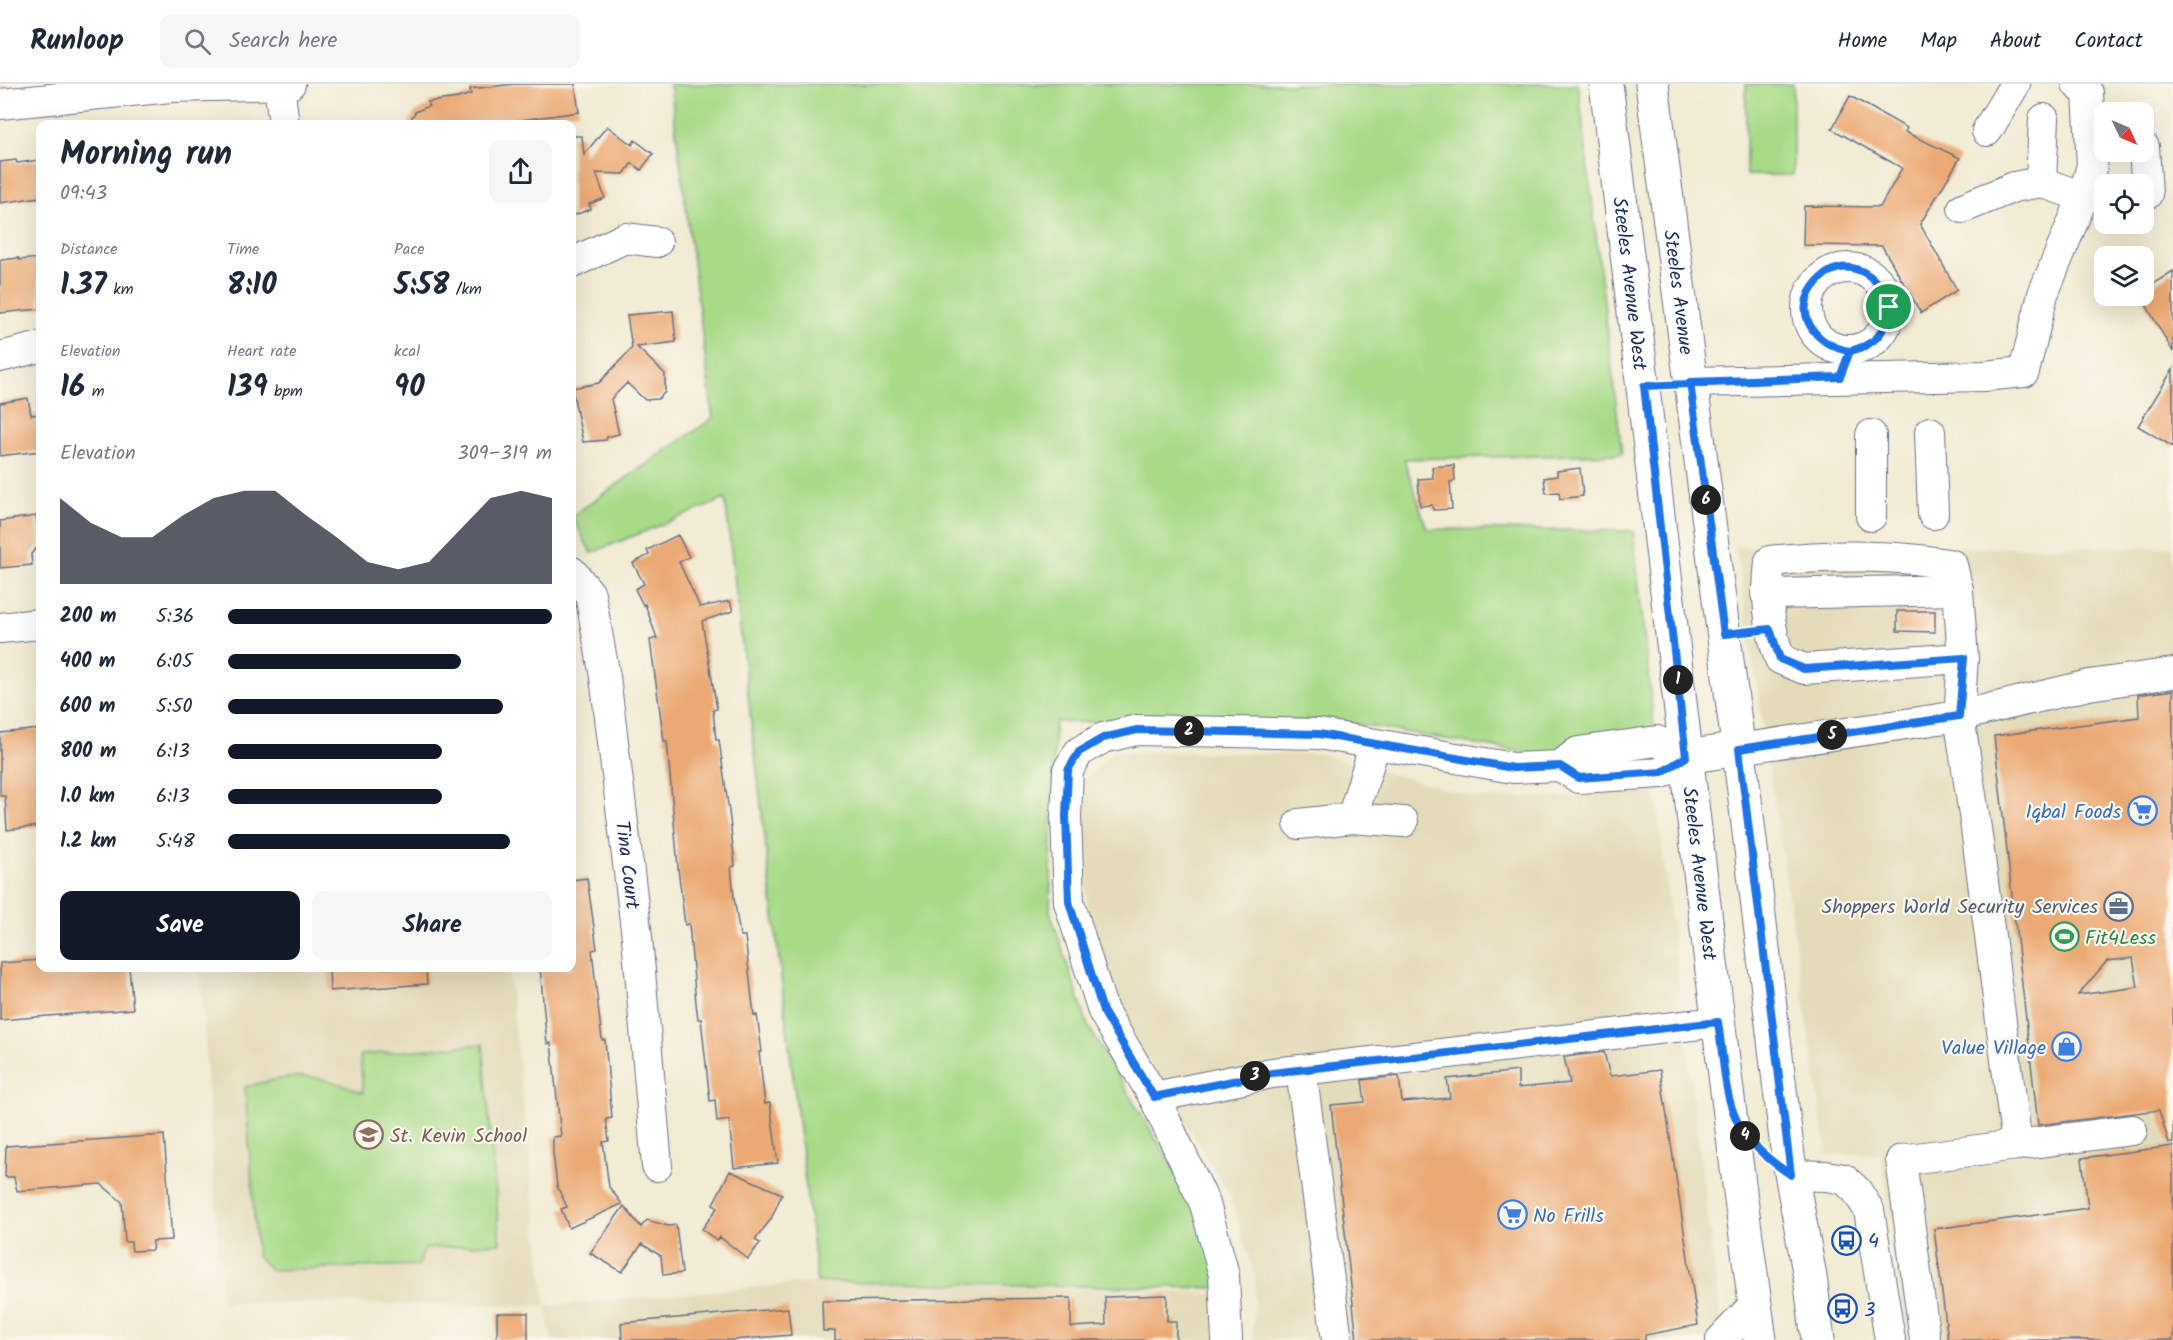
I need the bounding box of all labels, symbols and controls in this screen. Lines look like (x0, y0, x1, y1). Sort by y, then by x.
search box (160, 14, 580, 68)
text: Runloop (30, 19, 124, 64)
text: Search here (229, 24, 337, 59)
icon: search (181, 25, 214, 58)
text: Home (1838, 25, 1887, 58)
text: Map (1920, 25, 1957, 58)
text: About (1990, 25, 2041, 58)
text: Contact (2074, 25, 2143, 58)
north arrow (2094, 102, 2154, 162)
map controls (2094, 102, 2154, 306)
text: Morning run (60, 129, 232, 182)
button: share (489, 140, 552, 203)
button: locate (2094, 174, 2154, 234)
text: 09:43 (60, 178, 107, 210)
street label: Steeles Avenue West (1602, 195, 1655, 373)
street label: Steeles Avenue (1653, 228, 1701, 357)
text: Distance (60, 237, 118, 262)
text: Time (227, 237, 259, 262)
text: Pace (394, 237, 425, 262)
button: layers (2094, 246, 2154, 306)
text: 1.37 (60, 262, 107, 310)
text: 8:10 (227, 262, 277, 310)
text: 5:58 (394, 262, 449, 310)
text: km (107, 277, 133, 302)
text: /km (449, 277, 482, 302)
pin (1863, 281, 1914, 332)
icon: arrive (1872, 290, 1905, 323)
text: Elevation (60, 339, 121, 364)
text: Heart rate (227, 339, 297, 364)
text: kcal (394, 339, 420, 364)
text: 16 (60, 364, 85, 412)
text: 139 (227, 364, 268, 412)
text: 90 (394, 364, 425, 412)
text: m (85, 379, 104, 404)
text: bpm (268, 379, 303, 404)
text: Elevation (60, 438, 136, 470)
text: 309–319 m (457, 438, 552, 470)
pin: 6 (1691, 485, 1721, 515)
text: 6 (1702, 487, 1710, 512)
text: 200 m (60, 601, 116, 633)
text: 5:36 (156, 601, 194, 633)
text: 400 m (60, 646, 116, 678)
text: 6:05 (156, 646, 193, 678)
pin: 1 (1663, 665, 1693, 695)
text: 1 (1676, 667, 1680, 692)
text: 600 m (60, 691, 115, 723)
text: 5:50 (156, 691, 192, 723)
pin: 2 (1174, 716, 1204, 746)
text: 2 (1184, 718, 1194, 743)
pin: 5 (1817, 720, 1847, 750)
text: 5 (1828, 722, 1836, 747)
text: 800 m (60, 736, 116, 768)
text: 6:13 (156, 736, 190, 768)
text: 1.0 km (60, 781, 115, 813)
text: 6:13 (156, 781, 190, 813)
street label: Steeles Avenue West (1672, 785, 1725, 963)
supermarket icon: Iqbal Foods (2126, 795, 2158, 827)
place label: Iqbal Foods (2025, 797, 2121, 829)
street label: Tina Court (605, 819, 647, 911)
text: 1.2 km (60, 826, 116, 858)
text: 5:48 (156, 826, 195, 858)
office icon: Shoppers World Security Services (2103, 890, 2135, 922)
button: Save (60, 891, 300, 960)
button: Share (312, 891, 552, 960)
place label: Shoppers World Security Services (1822, 892, 2098, 924)
sports icon: Fit4Less (2048, 921, 2080, 953)
place label: Fit4Less (2085, 923, 2156, 955)
shop icon: Value Village (2051, 1031, 2083, 1063)
place label: Value Village (1941, 1033, 2046, 1065)
pin: 3 (1240, 1061, 1270, 1091)
text: 3 (1251, 1063, 1259, 1088)
school or university icon: St. Kevin School (353, 1119, 385, 1151)
place label: St. Kevin School (390, 1121, 527, 1153)
pin: 4 (1730, 1121, 1760, 1151)
text: 4 (1741, 1123, 1749, 1148)
supermarket icon: No Frills (1496, 1199, 1528, 1231)
place label: No Frills (1533, 1201, 1604, 1233)
bus stop icon: 4 (1831, 1224, 1863, 1256)
place label: 4 (1868, 1226, 1879, 1258)
bus stop icon: 3 (1827, 1293, 1859, 1325)
place label: 3 (1864, 1295, 1875, 1327)

